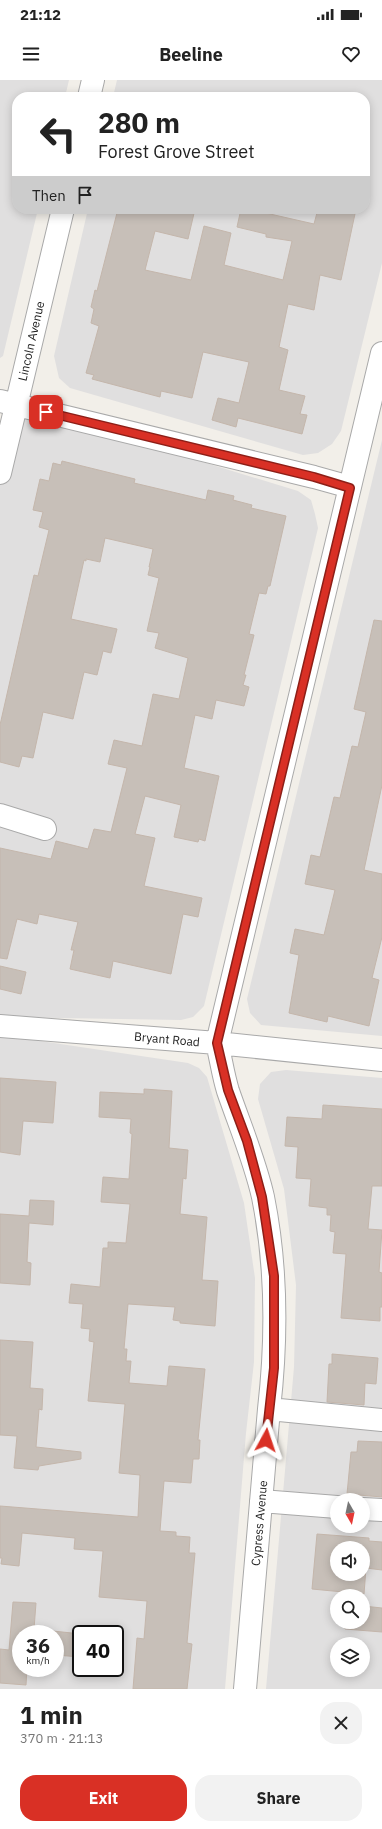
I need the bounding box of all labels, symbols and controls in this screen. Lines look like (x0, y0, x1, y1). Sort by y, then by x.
text: 21:12 (20, 5, 61, 24)
icon: menu (20, 43, 42, 65)
text: Beeline (159, 43, 223, 66)
icon: heart (340, 43, 362, 65)
text: 280 m (98, 104, 180, 141)
icon: left (32, 108, 84, 160)
text: Forest Grove Street (98, 140, 254, 163)
icon: arrive (74, 184, 96, 206)
text: Then (32, 186, 66, 205)
street label: Lincoln Avenue (15, 299, 48, 382)
pin (29, 395, 63, 429)
icon: arrive (35, 401, 57, 423)
street label: Bryant Road (133, 1029, 201, 1049)
position arrow (245, 1419, 287, 1461)
street label: Cypress Avenue (248, 1479, 270, 1566)
north arrow (330, 1493, 370, 1533)
map controls (330, 1493, 370, 1677)
button: sound (330, 1541, 370, 1581)
button: search (330, 1589, 370, 1629)
speed limit sign: 40 (72, 1625, 124, 1677)
text: 36 (26, 1632, 50, 1659)
button: layers (330, 1637, 370, 1677)
text: km/h (26, 1654, 50, 1667)
text: 1 min (20, 1699, 83, 1731)
button: close (320, 1702, 362, 1744)
text: 370 m · 21:13 (20, 1730, 103, 1747)
button: Exit (20, 1775, 187, 1821)
button: Share (195, 1775, 362, 1821)

